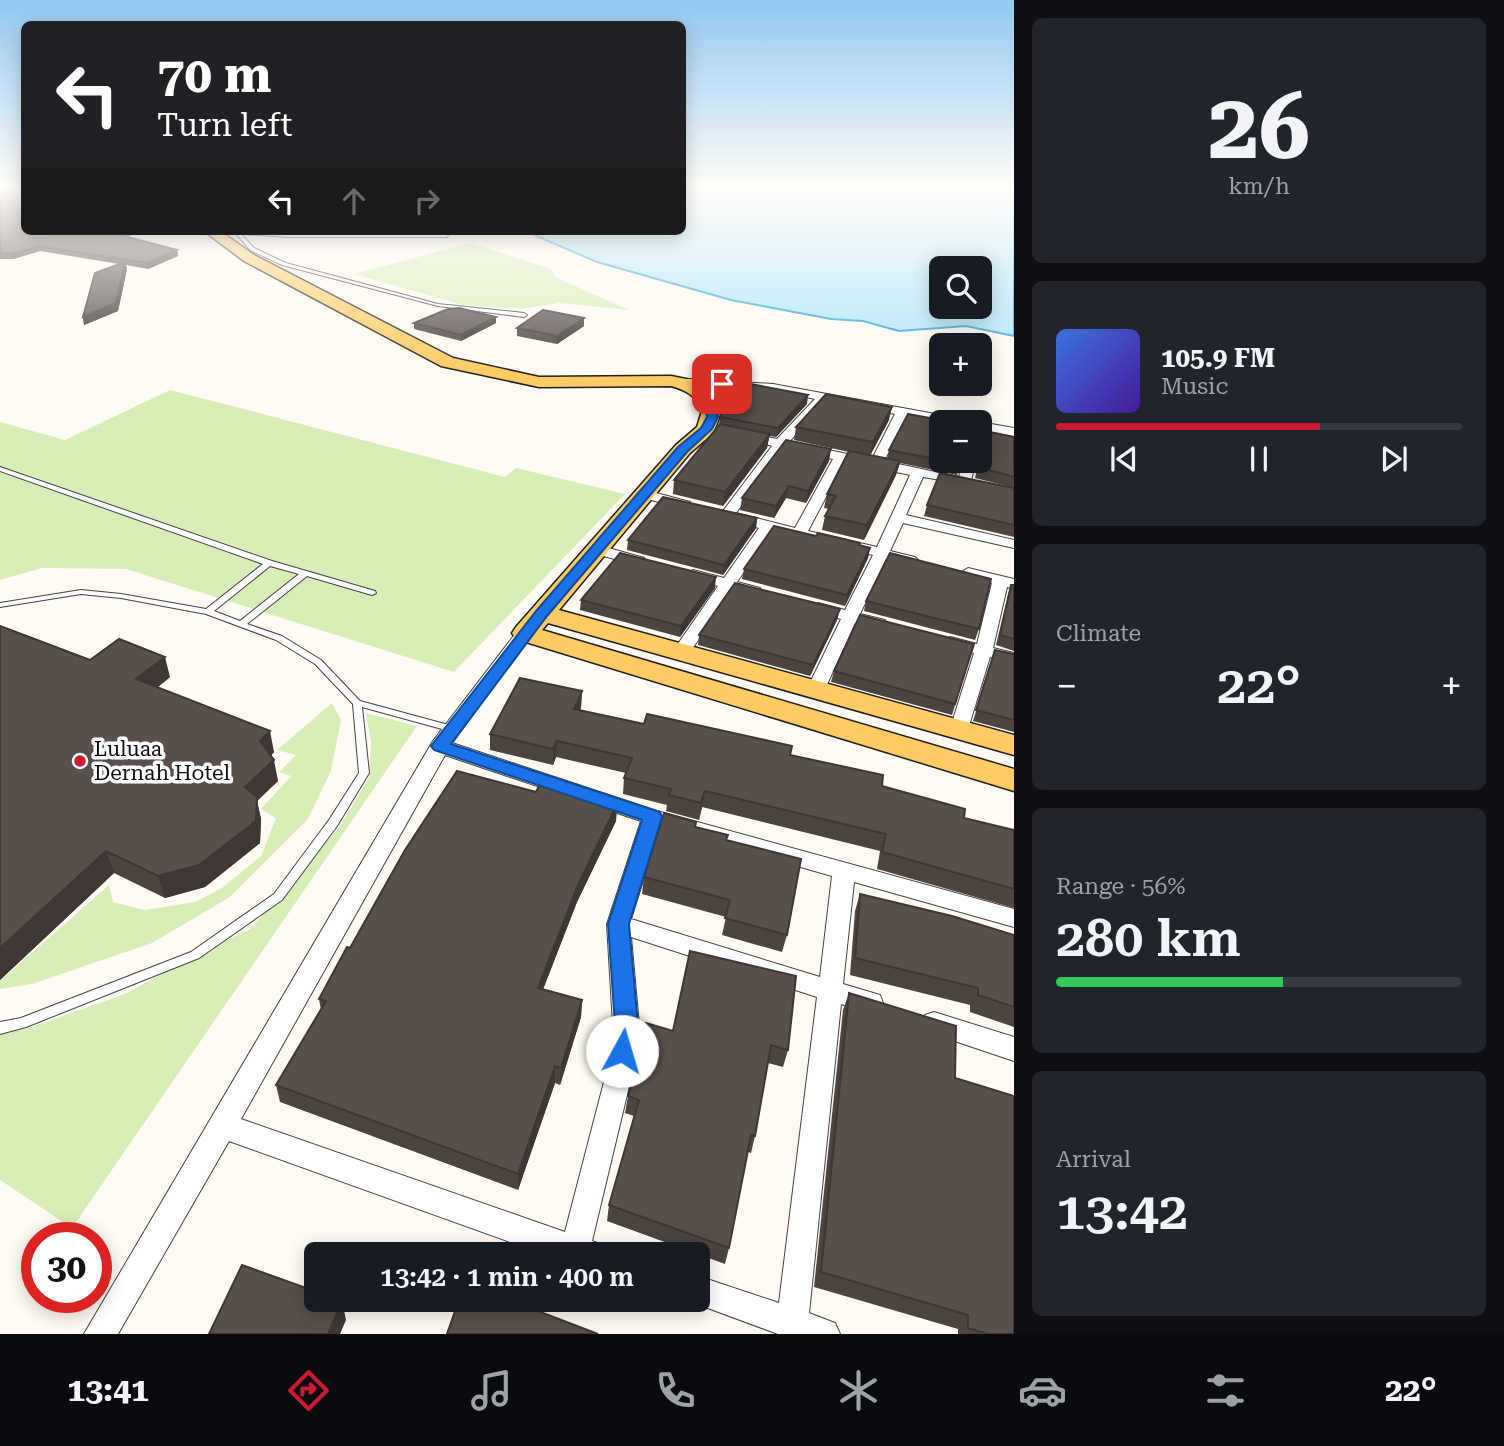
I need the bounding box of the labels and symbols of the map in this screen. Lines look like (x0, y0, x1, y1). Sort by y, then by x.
pin (692, 354, 752, 414)
place label: Luluaa Dernah Hotel (94, 737, 230, 785)
marker: Luluaa Dernah Hotel (72, 753, 88, 769)
position arrow (585, 1014, 659, 1088)
speed limit sign: 30 (21, 1222, 112, 1313)

